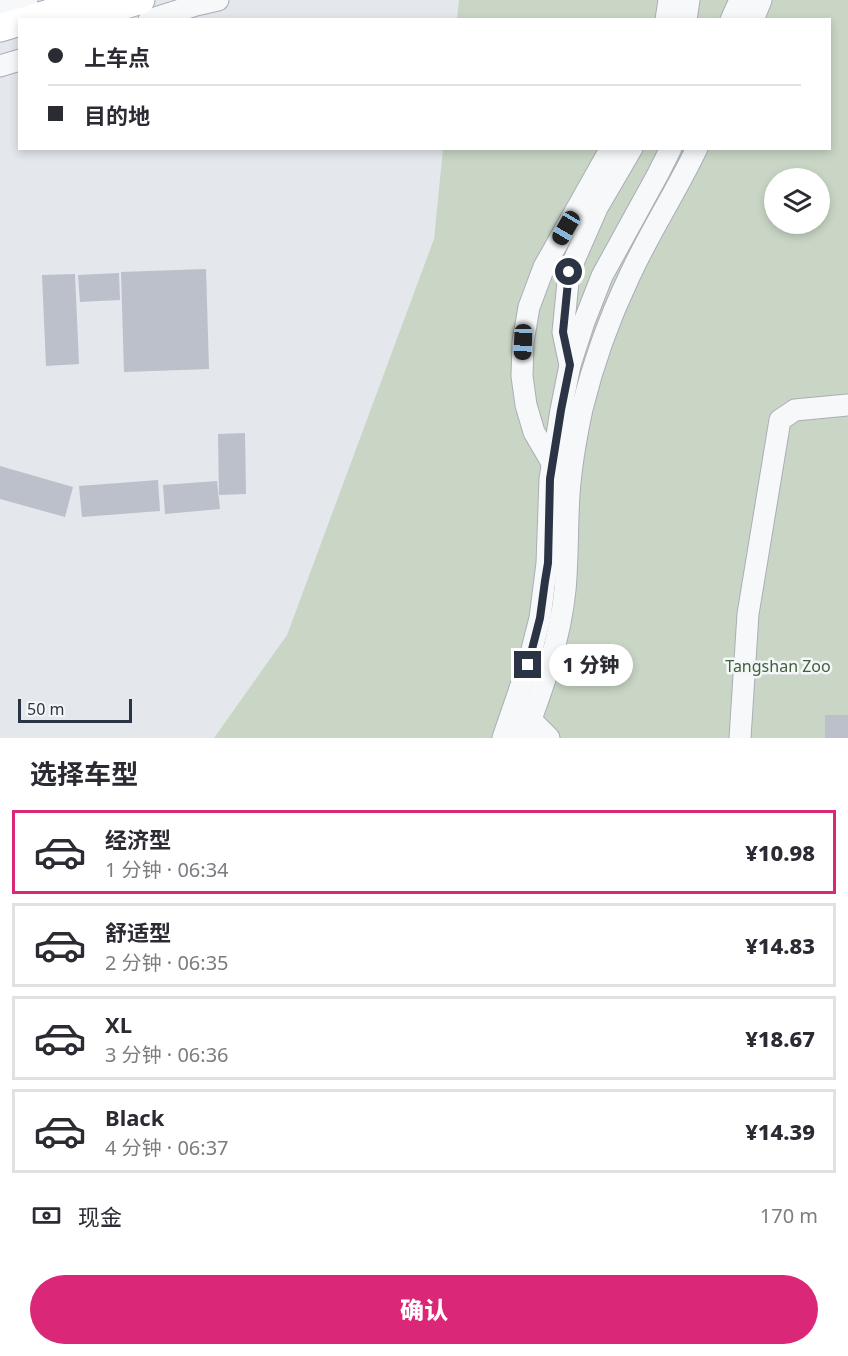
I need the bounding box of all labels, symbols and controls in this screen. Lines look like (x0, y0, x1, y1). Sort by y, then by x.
text: 上车点 (84, 42, 150, 72)
text: 目的地 (84, 100, 150, 130)
map controls (764, 168, 830, 234)
button: layers (764, 168, 830, 234)
car (549, 208, 583, 248)
route start (555, 258, 582, 285)
car (513, 324, 533, 360)
callout: 1 分钟 (549, 644, 633, 686)
route end (514, 651, 541, 678)
text: 1 分钟 (563, 651, 619, 678)
park label: Tangshan Zoo (725, 655, 831, 677)
scale bar (18, 696, 132, 724)
text: 50 m (27, 698, 64, 720)
text: 选择车型 (30, 755, 138, 792)
text: 经济型 (105, 824, 171, 854)
icon: car (33, 825, 87, 879)
text: ¥10.98 (745, 837, 815, 867)
text: 1 分钟 · 06:34 (105, 856, 229, 883)
text: 舒适型 (105, 917, 171, 947)
icon: car (33, 918, 87, 972)
text: ¥14.83 (745, 930, 815, 960)
text: 2 分钟 · 06:35 (105, 949, 229, 976)
text: XL (105, 1009, 132, 1039)
icon: car (33, 1011, 87, 1065)
text: ¥18.67 (745, 1023, 815, 1053)
text: 3 分钟 · 06:36 (105, 1041, 229, 1068)
text: Black (105, 1102, 164, 1132)
icon: car (33, 1104, 87, 1158)
text: ¥14.39 (745, 1116, 815, 1146)
text: 4 分钟 · 06:37 (105, 1134, 229, 1161)
icon: cash (30, 1199, 63, 1232)
text: 现金 (78, 1201, 122, 1231)
text: 170 m (760, 1202, 818, 1229)
button: 确认 (30, 1275, 818, 1344)

